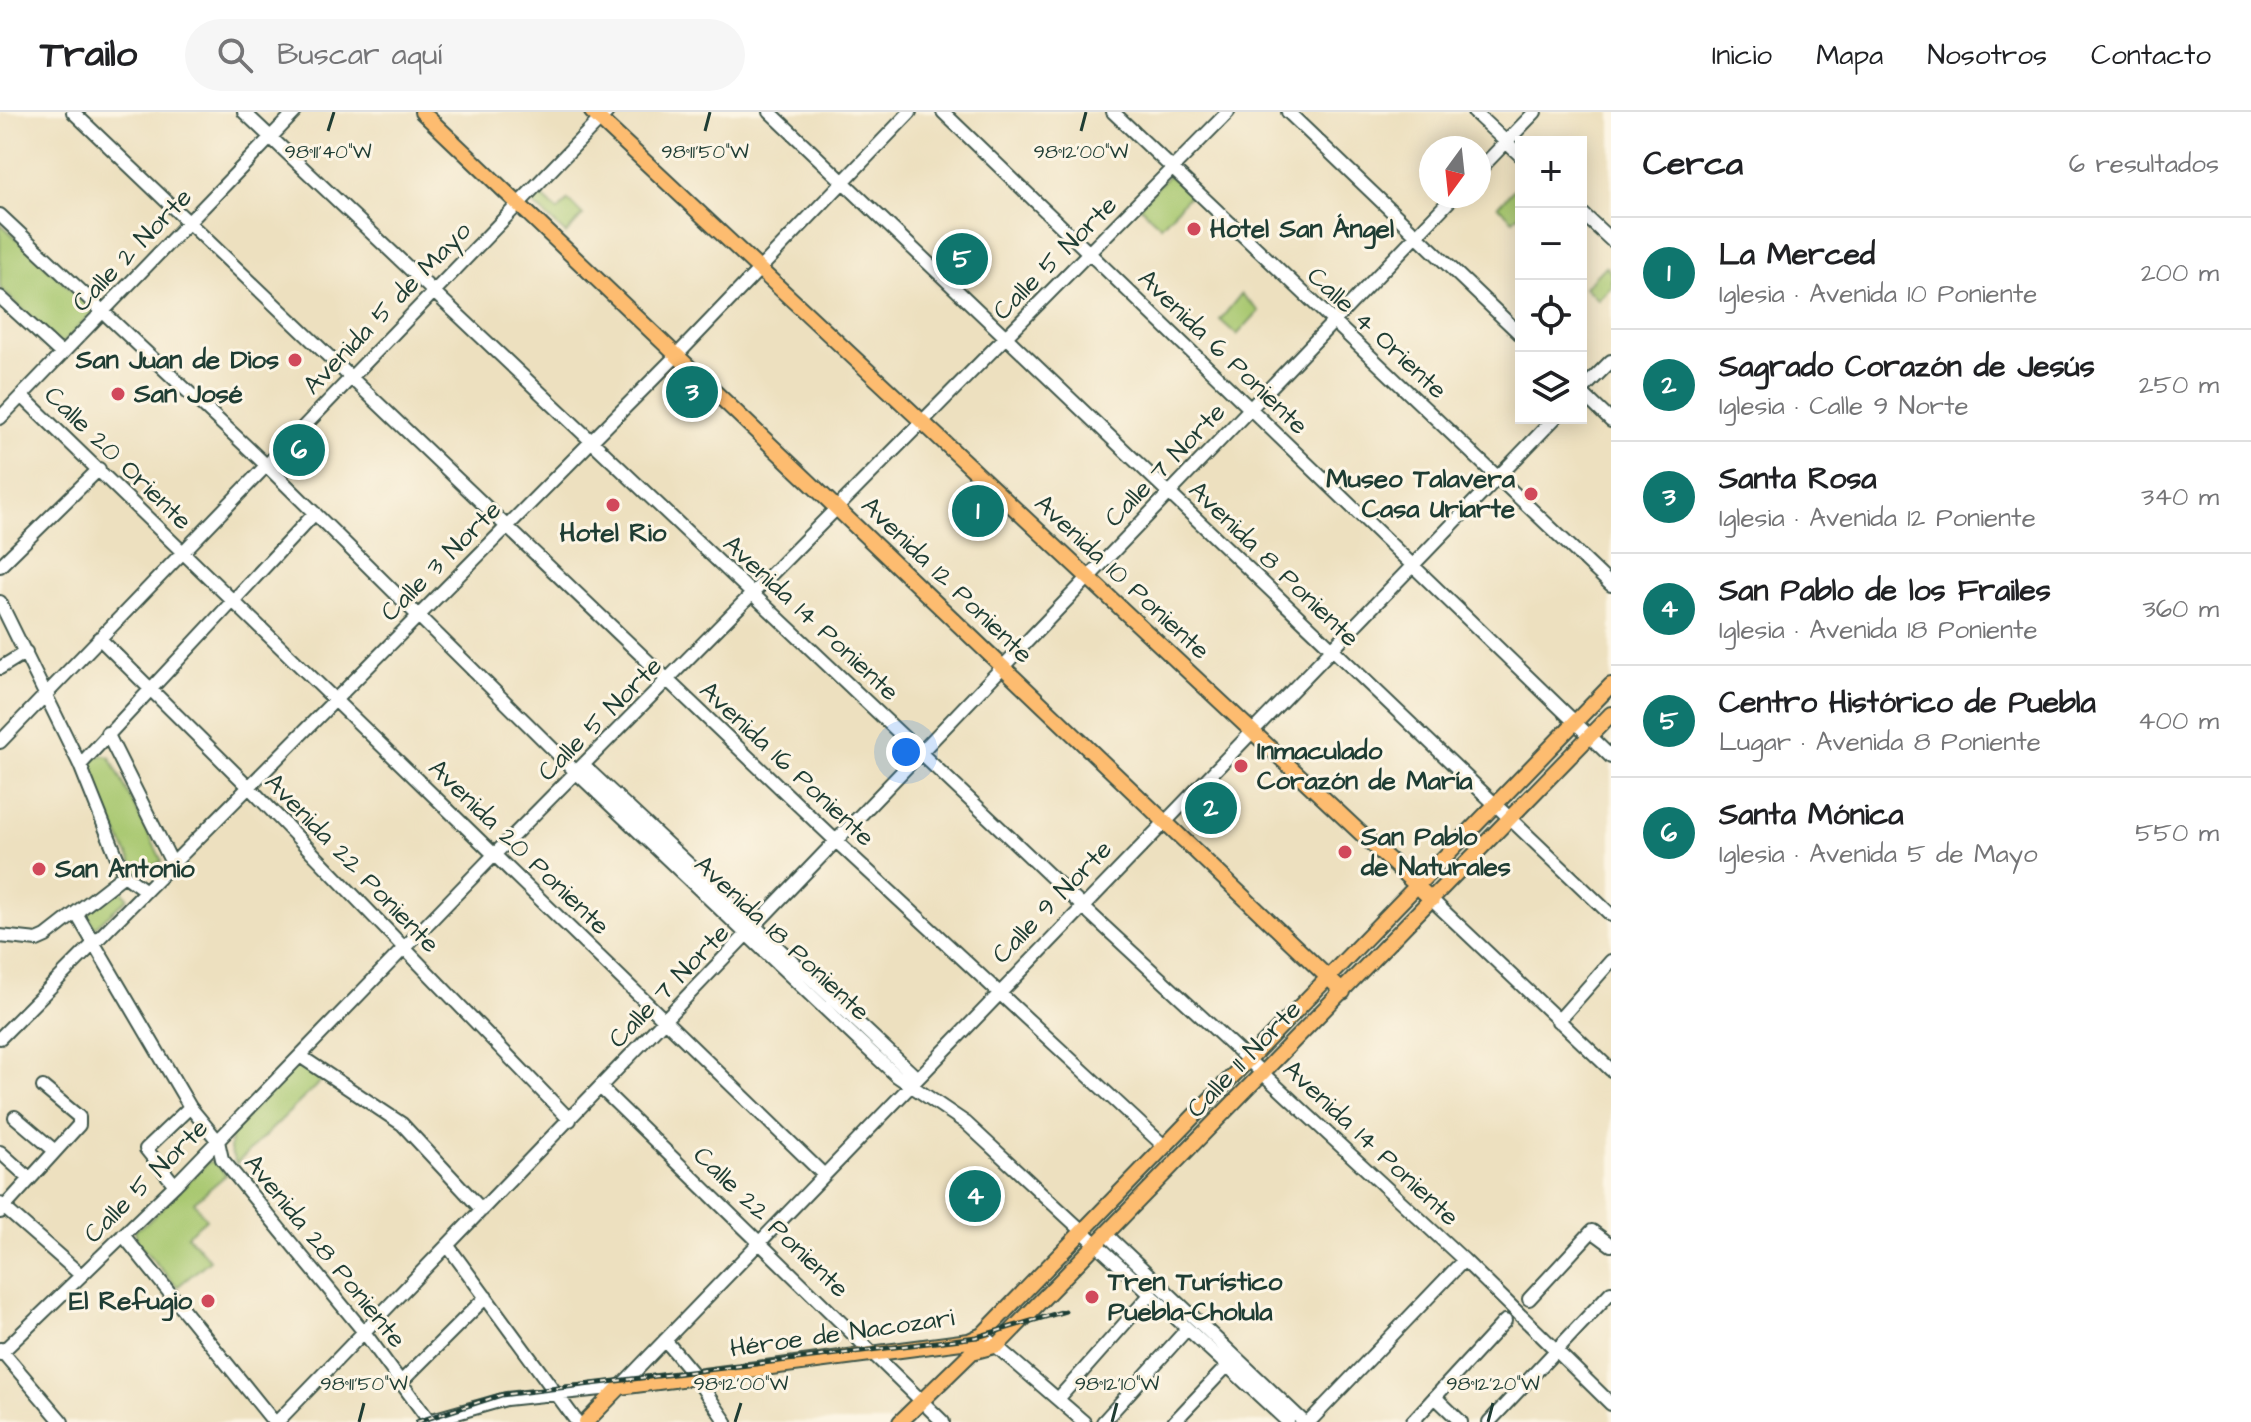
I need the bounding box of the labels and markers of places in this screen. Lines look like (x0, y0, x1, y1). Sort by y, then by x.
place label: Hotel San Ángel (1210, 211, 1394, 250)
marker: Hotel San Ángel (1185, 220, 1203, 238)
pin: 5 (936, 229, 988, 289)
place label: San Juan de Dios (75, 342, 279, 378)
marker: San Juan de Dios (286, 351, 304, 369)
pin: 3 (666, 362, 718, 422)
place label: San José (133, 376, 243, 412)
marker: San José (109, 385, 127, 403)
pin: 6 (273, 420, 325, 480)
place label: Museo Talavera Casa Uriarte (1326, 461, 1516, 527)
pin: 1 (952, 481, 1004, 541)
marker: Museo Talavera Casa Uriarte (1522, 485, 1540, 503)
marker: Hotel Rio (604, 496, 622, 514)
place label: Hotel Rio (560, 515, 667, 551)
place label: Inmaculado Corazón de María (1257, 733, 1473, 799)
marker: Inmaculado Corazón de María (1232, 757, 1250, 775)
pin: 2 (1185, 778, 1237, 838)
place label: San Pablo de Naturales (1360, 819, 1511, 885)
marker: San Pablo de Naturales (1336, 843, 1354, 861)
place label: San Antonio (54, 851, 195, 887)
marker: San Antonio (30, 860, 48, 878)
pin: 4 (949, 1166, 1001, 1226)
place label: Tren Turístico Puebla-Cholula (1107, 1264, 1283, 1330)
place label: El Refugio (69, 1283, 192, 1322)
marker: Tren Turístico Puebla-Cholula (1083, 1288, 1101, 1306)
marker: El Refugio (199, 1292, 217, 1310)

